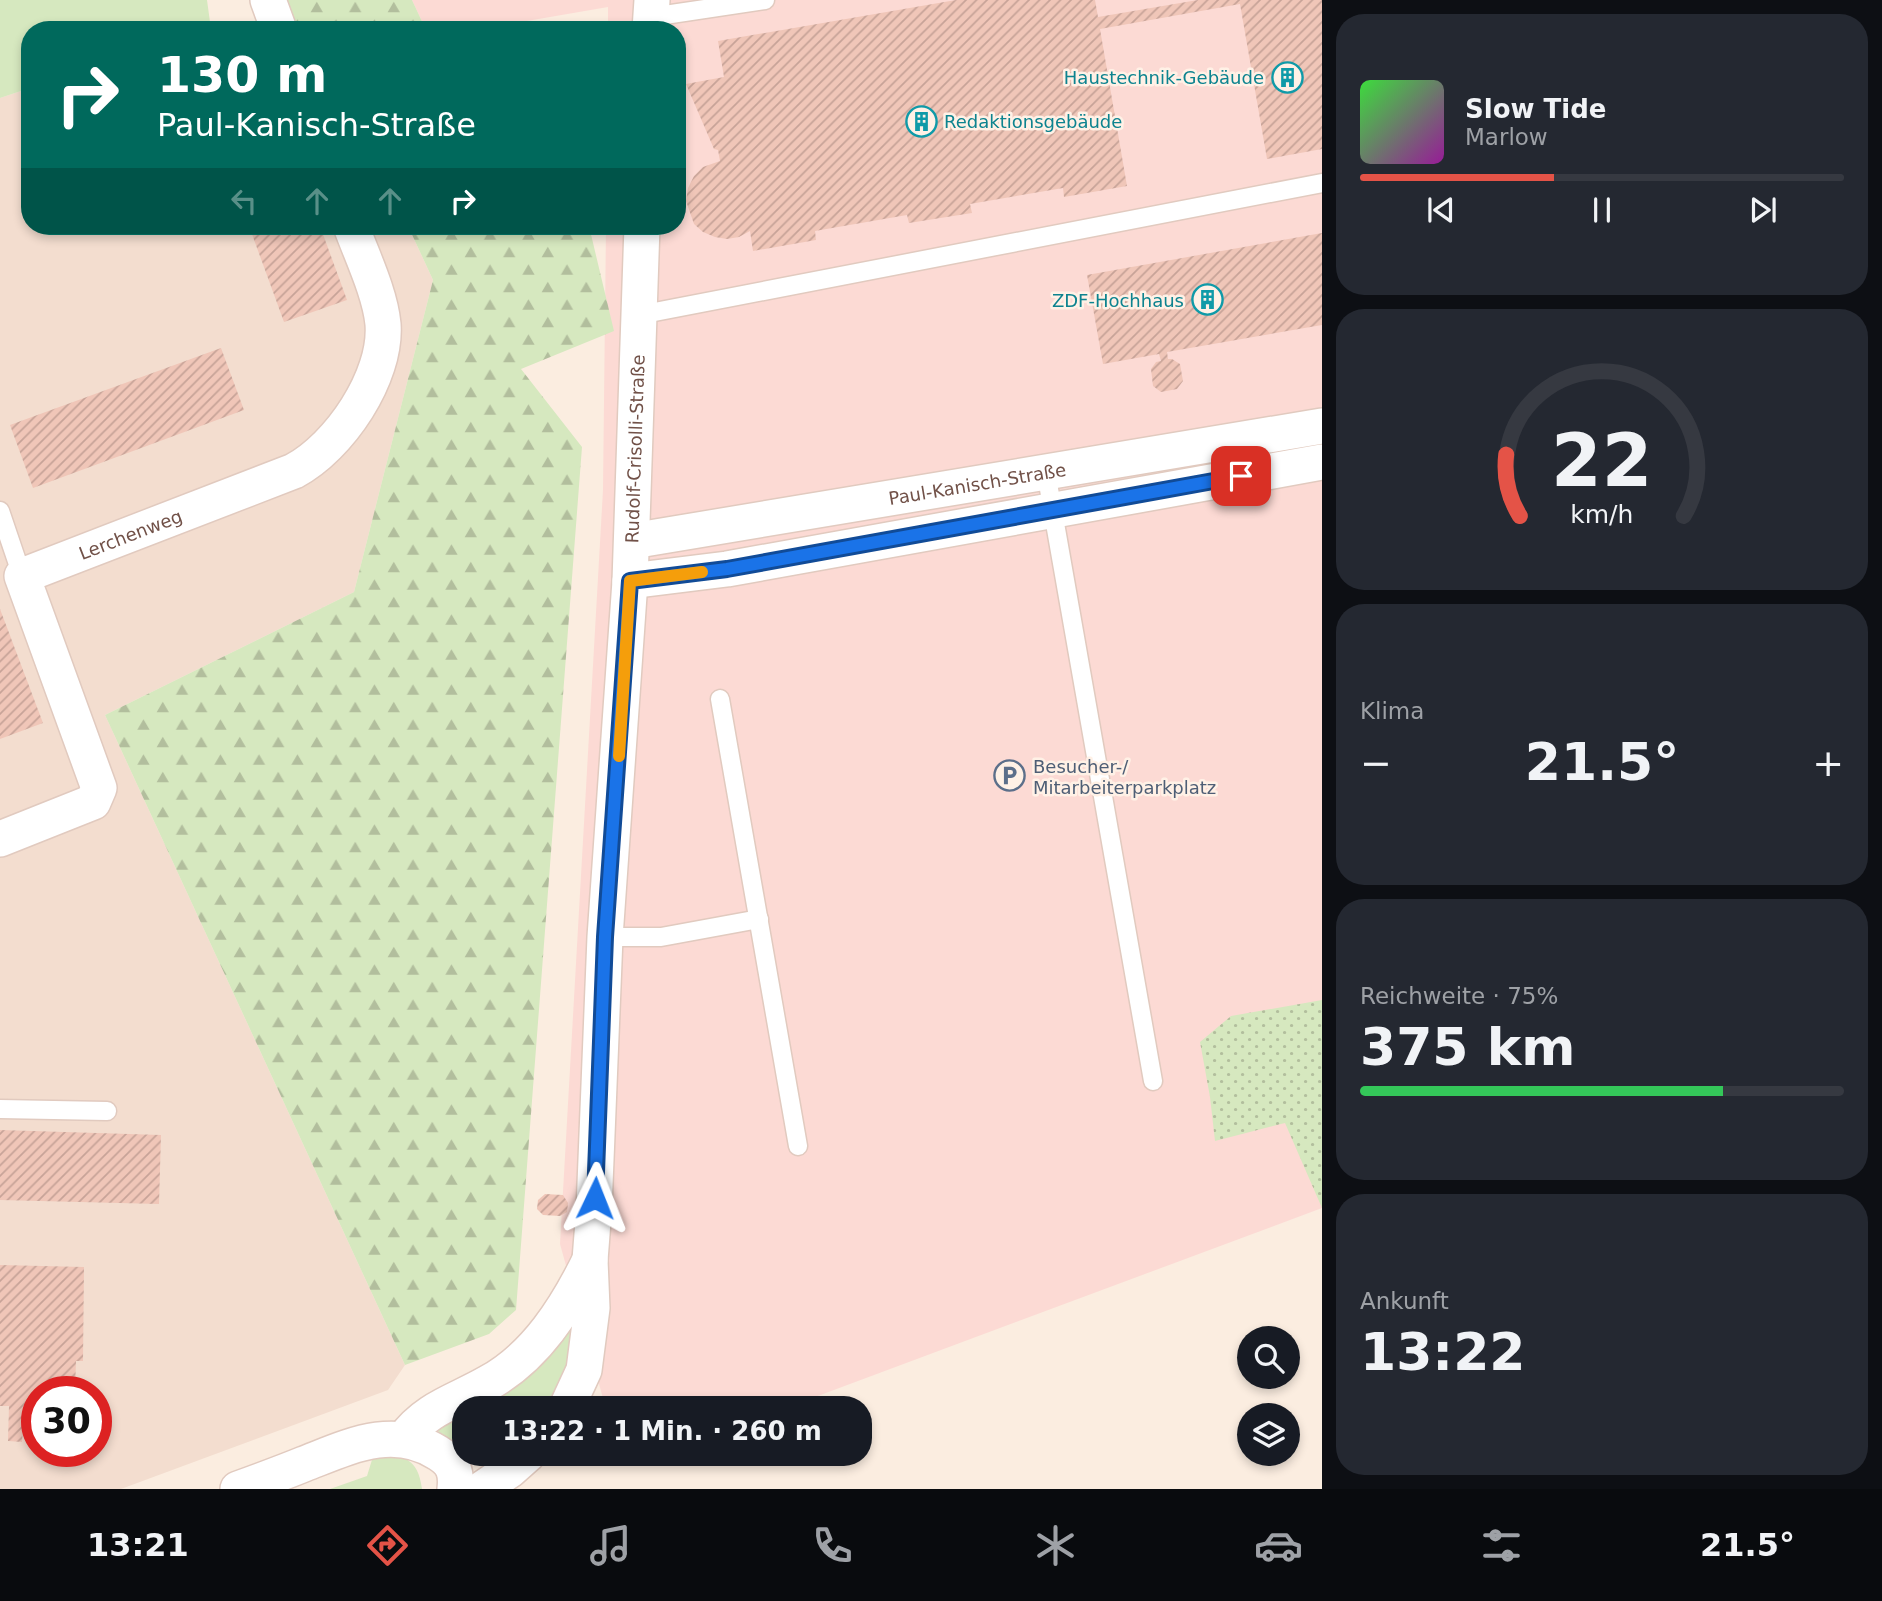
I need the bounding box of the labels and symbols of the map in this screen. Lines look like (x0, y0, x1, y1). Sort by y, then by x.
building icon: Haustechnik-Gebäude (1270, 60, 1304, 94)
place label: Haustechnik-Gebäude (1064, 67, 1264, 88)
building icon: Redaktionsgebäude (904, 104, 938, 138)
place label: Redaktionsgebäude (944, 111, 1122, 132)
building icon: ZDF-Hochhaus (1190, 283, 1224, 317)
place label: ZDF-Hochhaus (1052, 290, 1184, 311)
street label: Rudolf-Crisolli-Straße (621, 354, 648, 544)
pin (1211, 446, 1271, 506)
street label: Paul-Kanisch-Straße (887, 458, 1068, 509)
street label: Lerchenweg (76, 505, 185, 564)
place label: Besucher-/ Mitarbeiterparkplatz (1033, 756, 1216, 798)
parking icon: Besucher-/ Mitarbeiterparkplatz (993, 759, 1027, 793)
position arrow (558, 1161, 632, 1235)
speed limit sign: 30 (21, 1376, 112, 1467)

